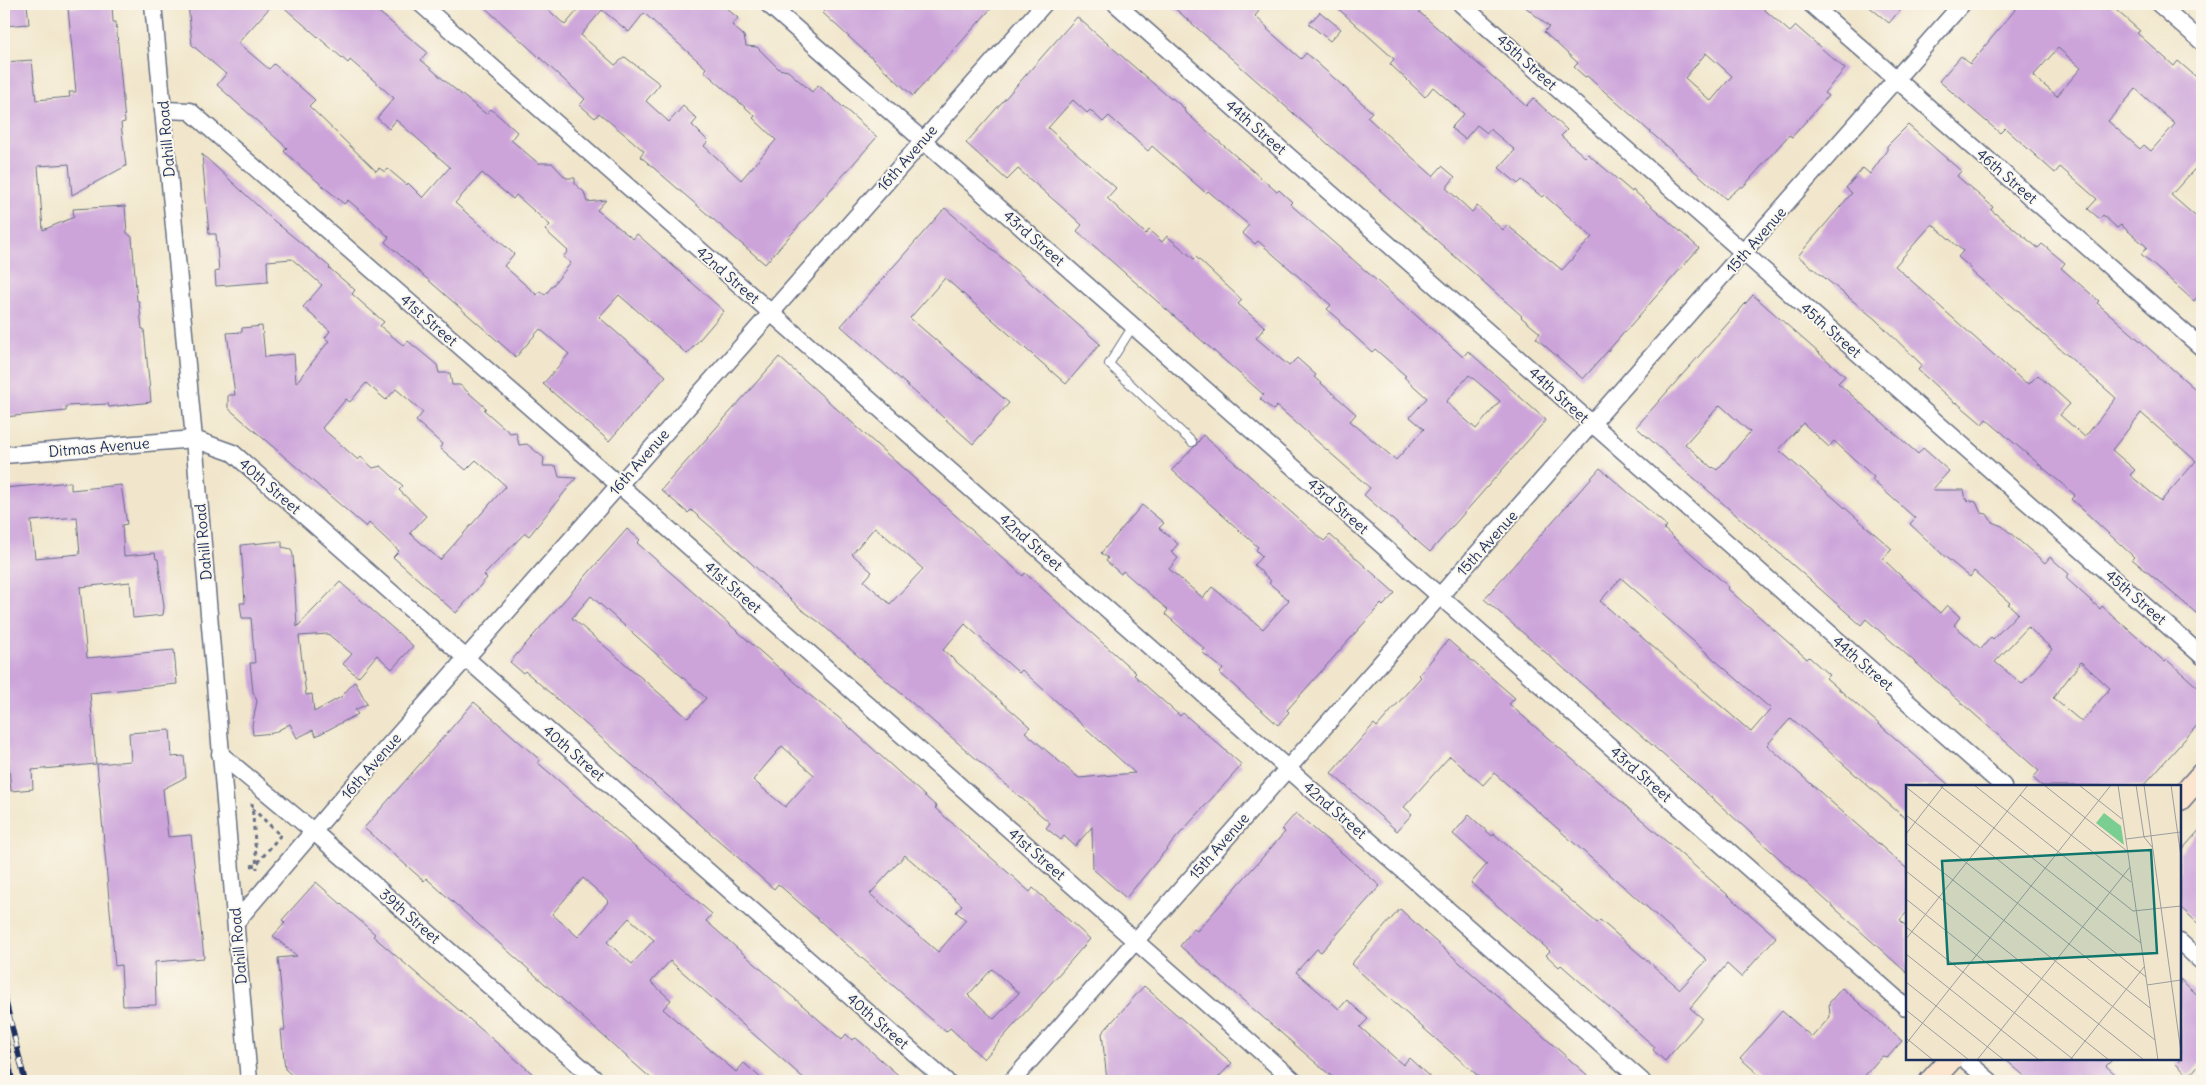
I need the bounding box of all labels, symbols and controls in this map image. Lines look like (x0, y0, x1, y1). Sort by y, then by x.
street label: 45th Street (1493, 30, 1561, 94)
street label: 44th Street (1222, 95, 1290, 159)
street label: Dahill Road (153, 100, 179, 178)
street label: 16th Avenue (873, 121, 941, 195)
street label: 46th Street (1973, 144, 2041, 208)
street label: 15th Avenue (1722, 203, 1790, 277)
street label: 43rd Street (999, 206, 1069, 270)
street label: 42nd Street (692, 242, 764, 308)
street label: 41st Street (396, 290, 462, 350)
street label: 45th Street (1797, 298, 1865, 362)
street label: 44th Street (1525, 363, 1593, 427)
street label: 16th Avenue (605, 425, 673, 499)
street label: Ditmas Avenue (48, 433, 150, 461)
street label: 40th Street (235, 454, 305, 518)
street label: 43rd Street (1303, 474, 1373, 538)
street label: Dahill Road (190, 503, 216, 581)
street label: 15th Avenue (1452, 506, 1522, 580)
street label: 42nd Street (995, 509, 1067, 575)
street label: 41st Street (700, 557, 766, 617)
street label: 45th Street (2102, 565, 2170, 629)
street label: 44th Street (1829, 631, 1897, 695)
street label: 40th Street (539, 721, 609, 785)
street label: 16th Avenue (337, 729, 405, 803)
street label: 43rd Street (1606, 742, 1676, 806)
street label: 42nd Street (1299, 777, 1371, 843)
inset map (1906, 785, 2181, 1060)
street label: 15th Avenue (1185, 809, 1253, 883)
street label: 41st Street (1004, 824, 1070, 884)
street label: 39th Street (376, 884, 444, 948)
street label: Dahill Road (225, 907, 251, 985)
street label: 40th Street (843, 989, 913, 1053)

